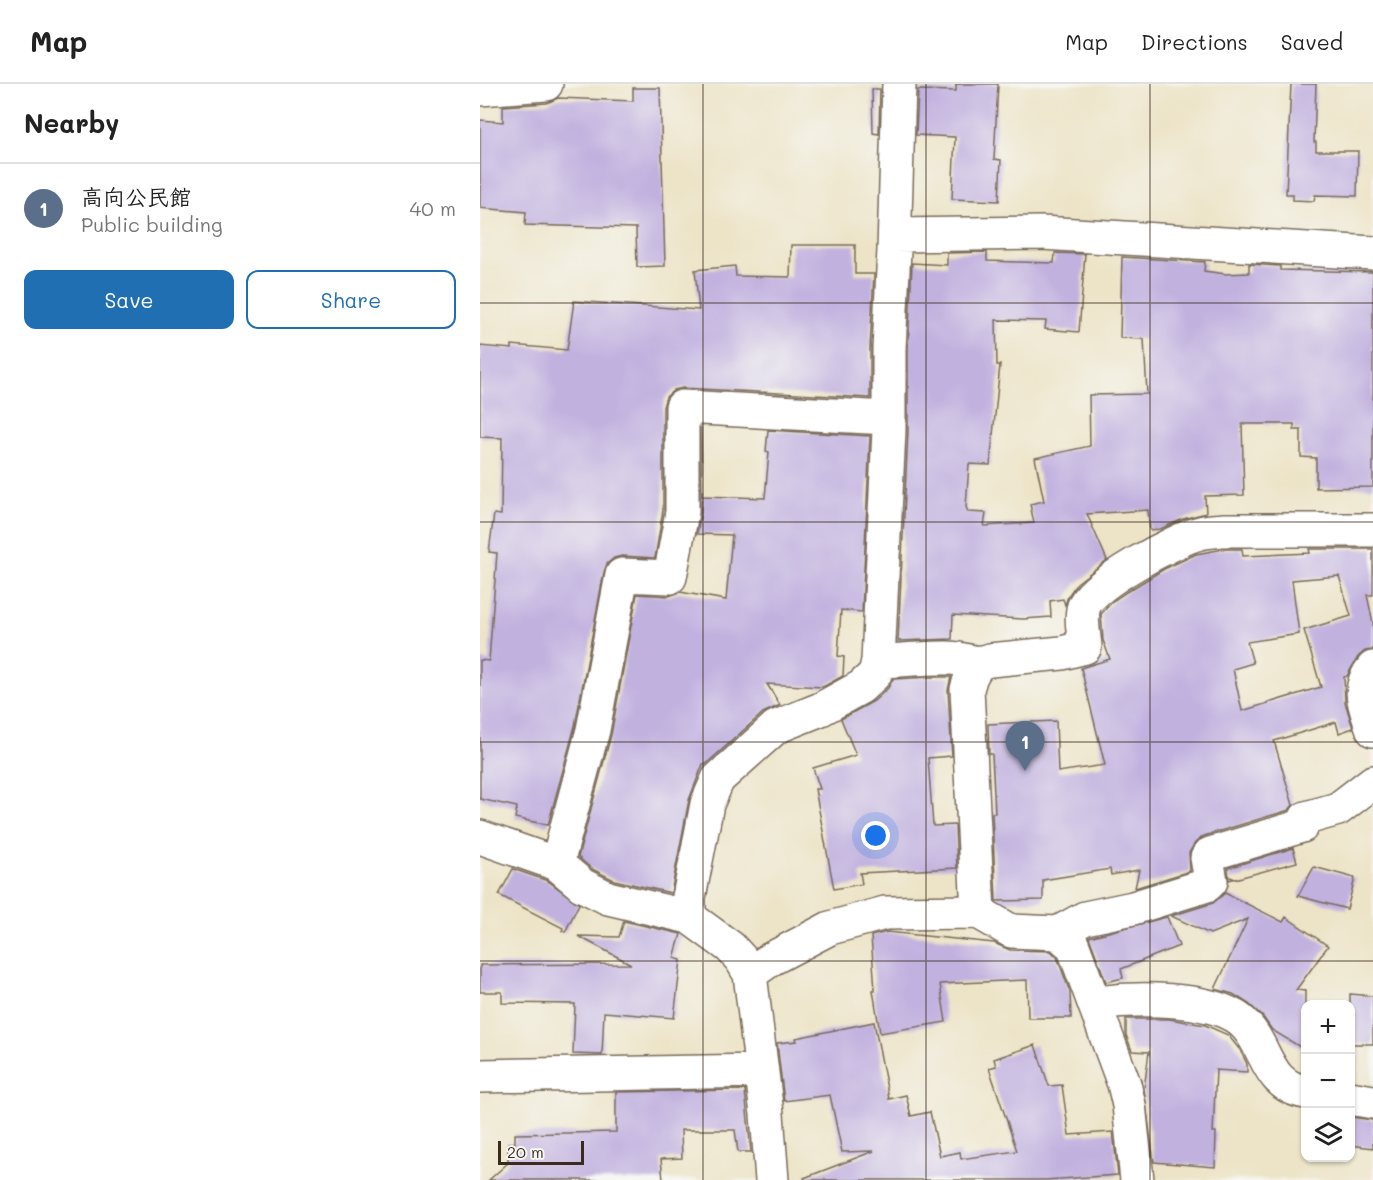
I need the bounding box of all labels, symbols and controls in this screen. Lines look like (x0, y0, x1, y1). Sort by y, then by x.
text: Map (30, 23, 87, 59)
text: Map (1065, 28, 1108, 55)
text: Directions (1141, 28, 1248, 55)
text: Saved (1281, 28, 1343, 55)
text: Nearby (24, 106, 119, 140)
text: 高向公民館 (81, 182, 191, 211)
text: 1 (39, 195, 48, 221)
text: 40 m (410, 195, 456, 221)
text: Public building (81, 211, 223, 237)
button: Save (24, 270, 234, 329)
button: Share (246, 270, 456, 329)
pin: 1 (1006, 722, 1044, 771)
your location (861, 821, 890, 850)
map controls (1301, 1000, 1355, 1162)
button: + (1301, 1000, 1355, 1054)
button: − (1301, 1054, 1355, 1108)
button: layers (1301, 1108, 1355, 1162)
scale bar (498, 1138, 584, 1166)
text: 20 m (507, 1141, 544, 1162)

